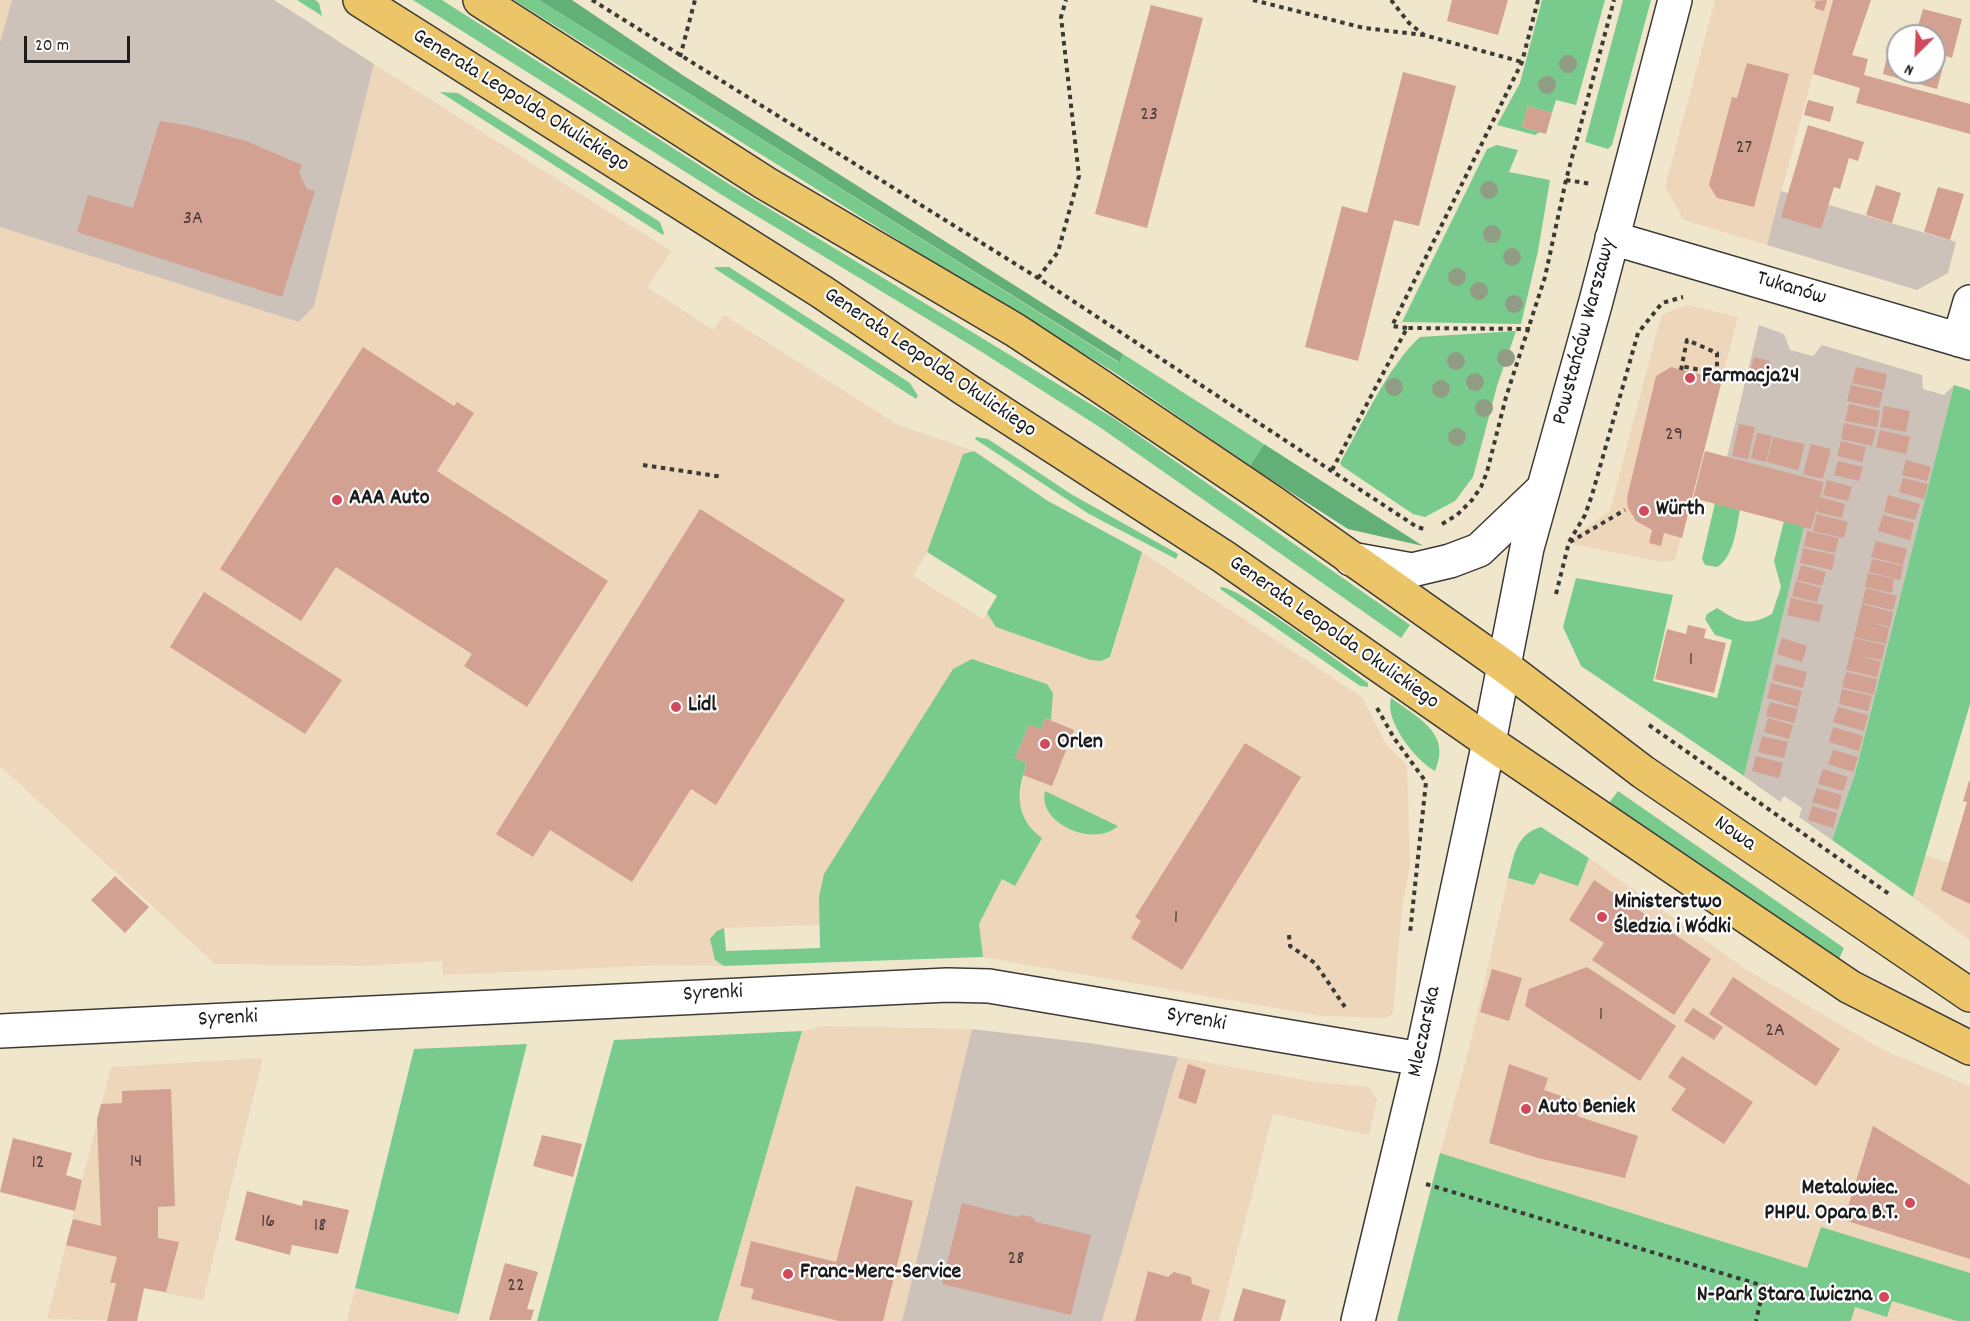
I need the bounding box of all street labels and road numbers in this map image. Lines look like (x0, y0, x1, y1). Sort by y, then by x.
street label: Generała Leopolda Okulickiego (407, 24, 633, 180)
street label: Powstańców Warszawy (1548, 236, 1624, 428)
street label: Tukanów (1753, 267, 1829, 313)
street label: Generała Leopolda Okulickiego (818, 283, 1040, 445)
street label: Generała Leopolda Okulickiego (1223, 551, 1443, 717)
street label: Nowa (1708, 811, 1760, 859)
street label: Syrenki (683, 980, 743, 1010)
street label: Mleczarska (1404, 984, 1448, 1080)
street label: Syrenki (1164, 1003, 1228, 1039)
street label: Syrenki (198, 1005, 258, 1035)

